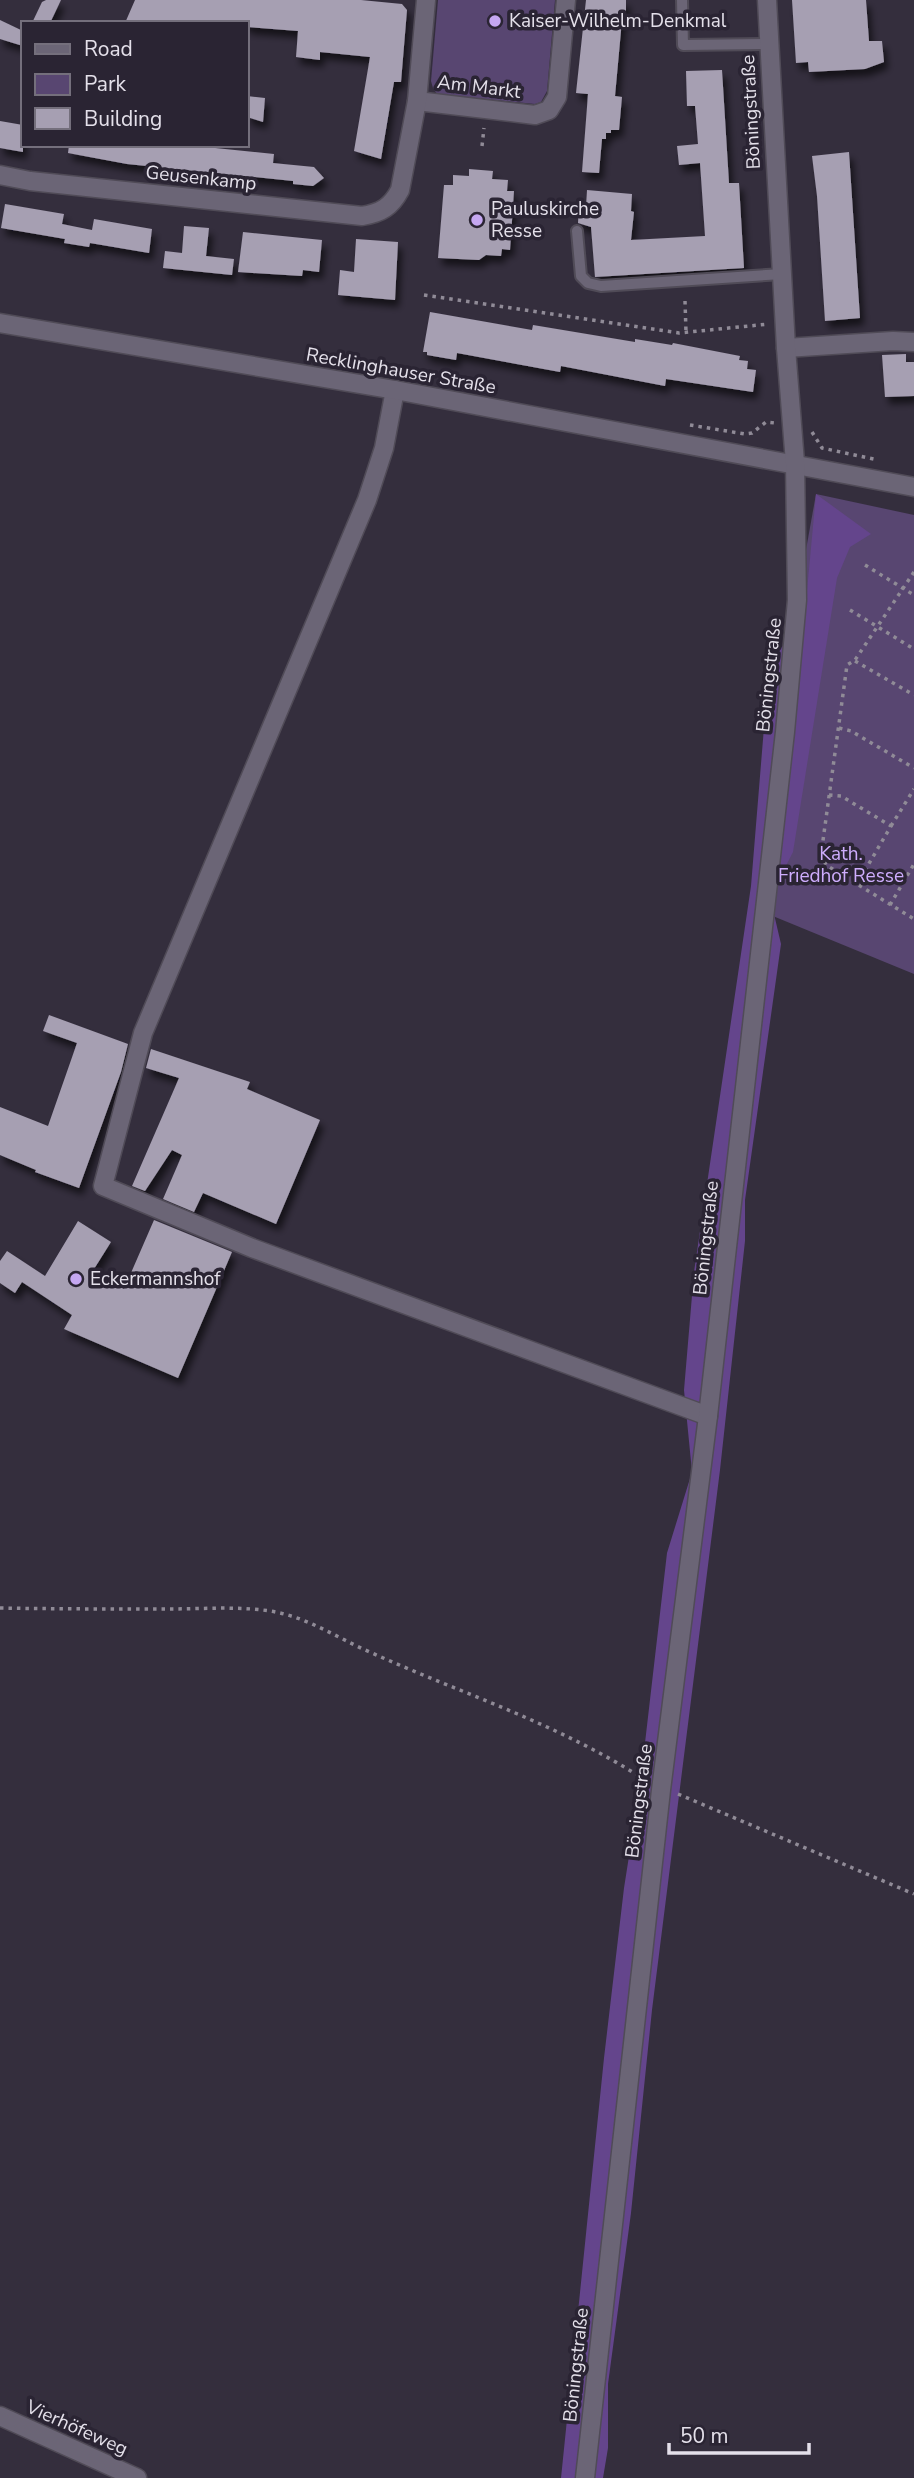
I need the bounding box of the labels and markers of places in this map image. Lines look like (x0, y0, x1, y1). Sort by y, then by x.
place label: Kaiser-Wilhelm-Denkmal (509, 8, 727, 34)
marker: Kaiser-Wilhelm-Denkmal (487, 13, 503, 29)
place label: Pauluskirche Resse (491, 196, 599, 244)
marker: Pauluskirche Resse (469, 212, 485, 228)
place label: Eckermannshof (90, 1266, 221, 1292)
marker: Eckermannshof (68, 1271, 84, 1287)

